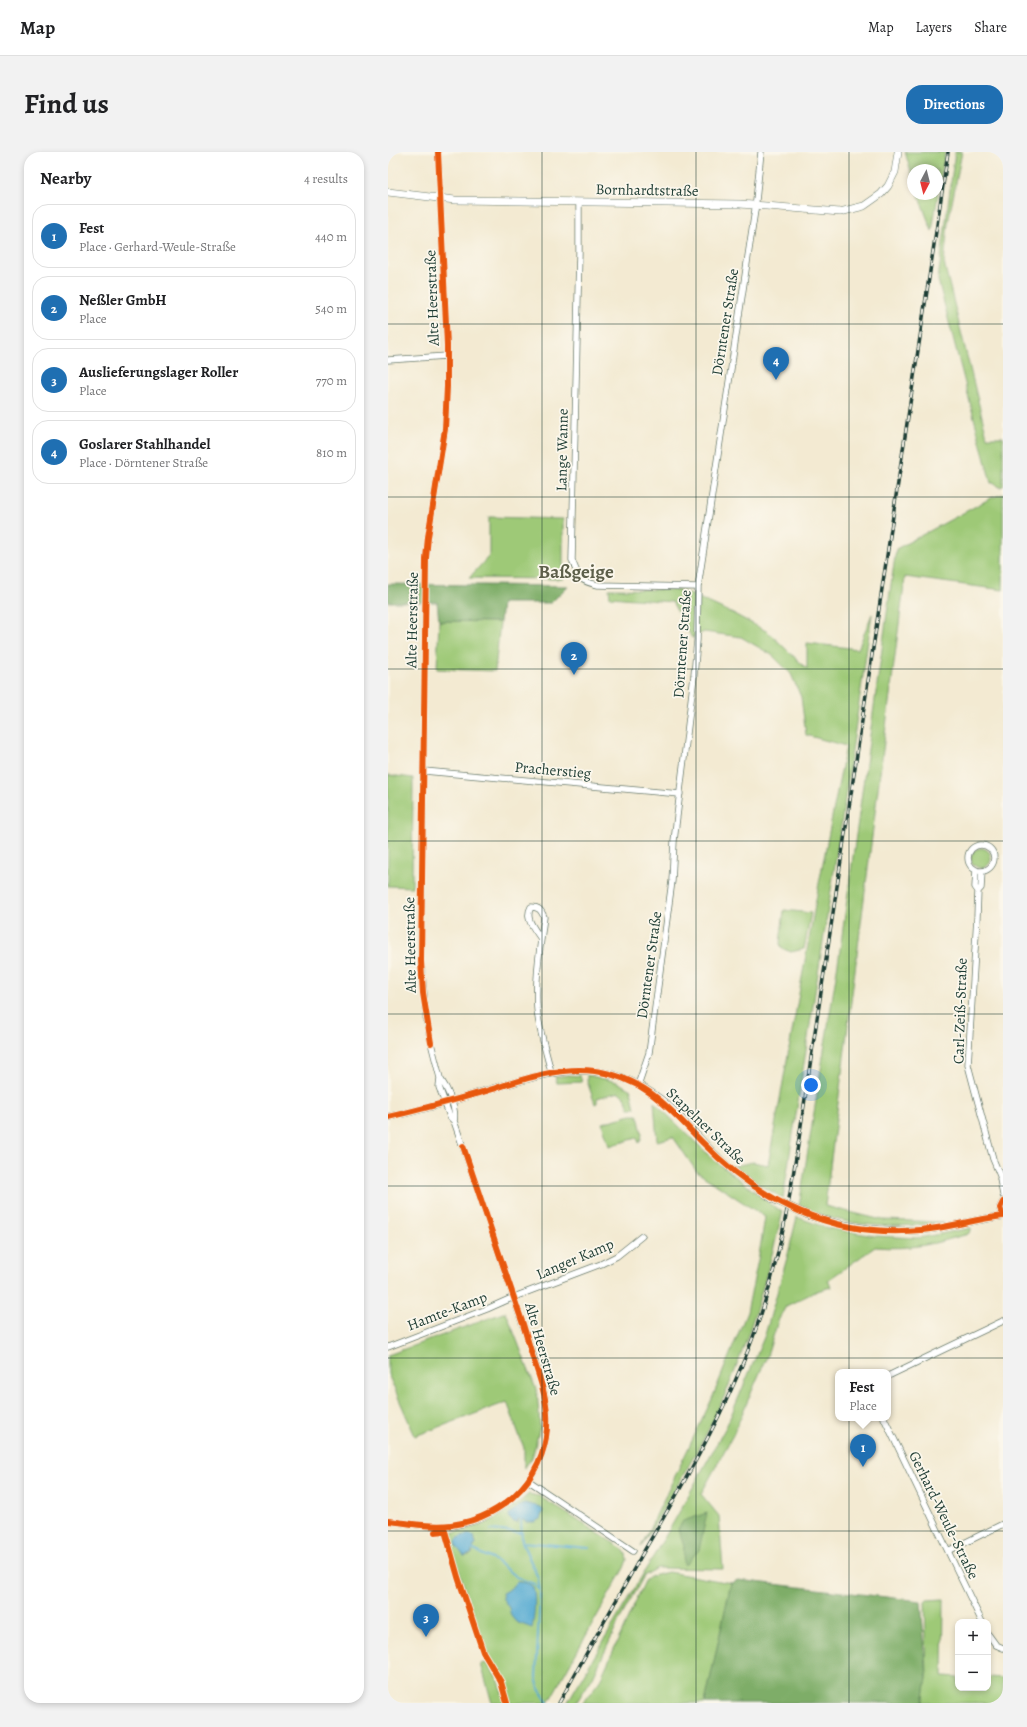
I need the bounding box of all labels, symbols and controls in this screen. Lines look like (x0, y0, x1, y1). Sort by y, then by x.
text: Map (20, 15, 55, 41)
text: Map (868, 18, 894, 37)
text: Layers (916, 18, 952, 37)
text: Share (974, 18, 1007, 37)
text: Find us (24, 85, 109, 123)
button: Directions (906, 85, 1003, 124)
north arrow (907, 164, 943, 200)
text: Nearby (40, 167, 91, 190)
text: 4 results (304, 170, 348, 187)
street label: Bornhardtstraße (595, 179, 699, 201)
text: Fest (79, 218, 104, 238)
text: 1 (52, 228, 56, 245)
text: 440 m (315, 228, 347, 245)
text: Place · Gerhard-Weule-Straße (79, 238, 236, 255)
street label: Alte Heerstraße (420, 249, 444, 347)
street label: Dörntener Straße (707, 267, 743, 377)
text: Neßler GmbH (79, 290, 166, 310)
text: 2 (51, 300, 57, 317)
text: 540 m (315, 300, 347, 317)
text: Place (79, 310, 107, 327)
pin: 4 (763, 347, 789, 380)
text: Auslieferungslager Roller (79, 362, 238, 382)
text: 3 (51, 372, 57, 389)
text: 770 m (316, 372, 347, 389)
text: Place (79, 382, 107, 399)
street label: Lange Wanne (551, 408, 573, 492)
text: Goslarer Stahlhandel (79, 434, 210, 454)
text: 4 (51, 444, 57, 461)
text: 810 m (316, 444, 347, 461)
text: Place · Dörntener Straße (79, 454, 208, 471)
district label: Baßgeige (538, 559, 614, 585)
street label: Alte Heerstraße (401, 572, 423, 669)
street label: Dörntener Straße (668, 589, 696, 699)
pin: 2 (561, 642, 587, 675)
street label: Pracherstieg (514, 757, 593, 783)
street label: Alte Heerstraße (399, 897, 421, 994)
street label: Dörntener Straße (632, 910, 666, 1020)
street label: Carl-Zeiß-Straße (948, 957, 972, 1064)
your location (801, 1075, 821, 1095)
street label: Stapelner Straße (662, 1083, 750, 1169)
street label: Langer Kamp (533, 1234, 617, 1284)
street label: Hamte-Kamp (404, 1287, 490, 1335)
street label: Alte Heerstraße (520, 1299, 566, 1398)
popup (835, 1369, 891, 1421)
text: Fest (849, 1377, 875, 1397)
text: Place (849, 1397, 877, 1414)
pin: 1 (850, 1434, 876, 1467)
street label: Gerhard-Weule-Straße (904, 1448, 984, 1583)
pin: 3 (413, 1604, 439, 1637)
map controls (955, 1619, 991, 1691)
button: + (955, 1619, 991, 1655)
button: − (955, 1655, 991, 1691)

